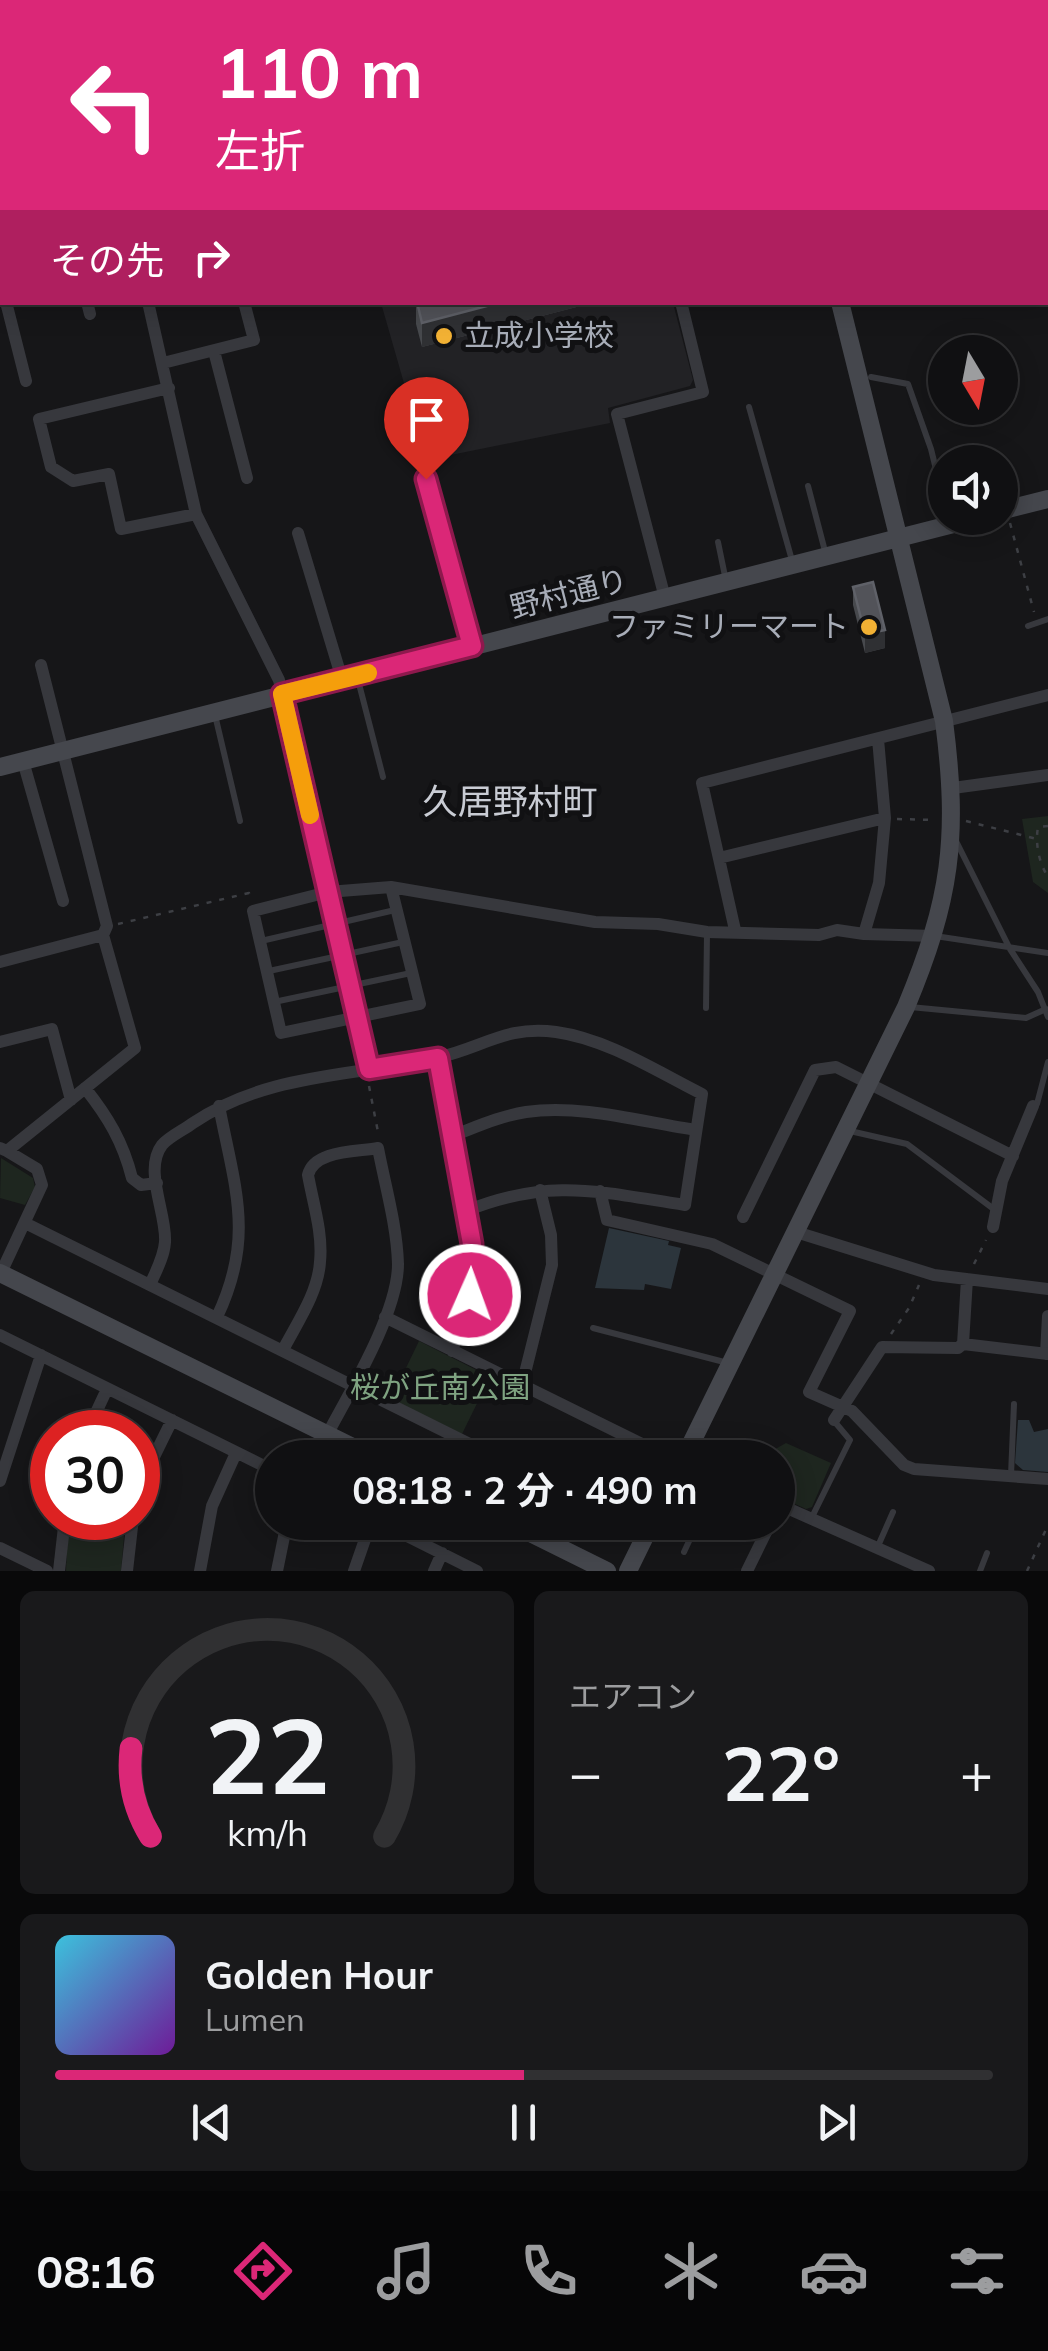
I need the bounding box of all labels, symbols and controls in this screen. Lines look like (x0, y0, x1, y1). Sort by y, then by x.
text: 110 m (215, 28, 423, 116)
icon: left (50, 40, 180, 170)
text: 左折 (215, 122, 305, 178)
icon: right (184, 230, 239, 285)
text: その先 (50, 236, 164, 284)
place label: 立成小学校 (464, 316, 614, 354)
marker: 立成小学校 (433, 325, 455, 347)
north arrow (928, 335, 1018, 425)
map controls (928, 335, 1018, 535)
pin (384, 377, 469, 480)
icon: arrive (399, 392, 454, 447)
button: sound (928, 445, 1018, 535)
street label: 野村通り (506, 560, 632, 626)
place label: ファミリーマート (609, 607, 849, 645)
marker: ファミリーマート (858, 616, 880, 638)
district label: 久居野村町 (422, 779, 598, 823)
position arrow (418, 1243, 522, 1347)
park label: 桜が丘南公園 (350, 1368, 530, 1406)
speed limit sign: 30 (30, 1410, 160, 1540)
text: 08:18 · 2 分 · 490 m (352, 1466, 698, 1514)
text: エアコン (569, 1676, 697, 1716)
text: 22 (205, 1689, 329, 1820)
text: 22° (722, 1726, 840, 1820)
text: − (569, 1738, 602, 1807)
text: + (960, 1738, 993, 1807)
text: km/h (227, 1810, 307, 1855)
text: Golden Hour (205, 1951, 433, 1999)
text: Lumen (205, 1999, 305, 2039)
icon: previous (184, 2095, 239, 2150)
icon: pause (496, 2095, 551, 2150)
icon: next (809, 2095, 864, 2150)
icon: directions (228, 2236, 298, 2306)
icon: music (371, 2236, 441, 2306)
icon: phone (514, 2236, 584, 2306)
icon: climate (656, 2236, 726, 2306)
icon: car (799, 2236, 869, 2306)
icon: filters (942, 2236, 1012, 2306)
text: 08:16 (36, 2243, 156, 2299)

